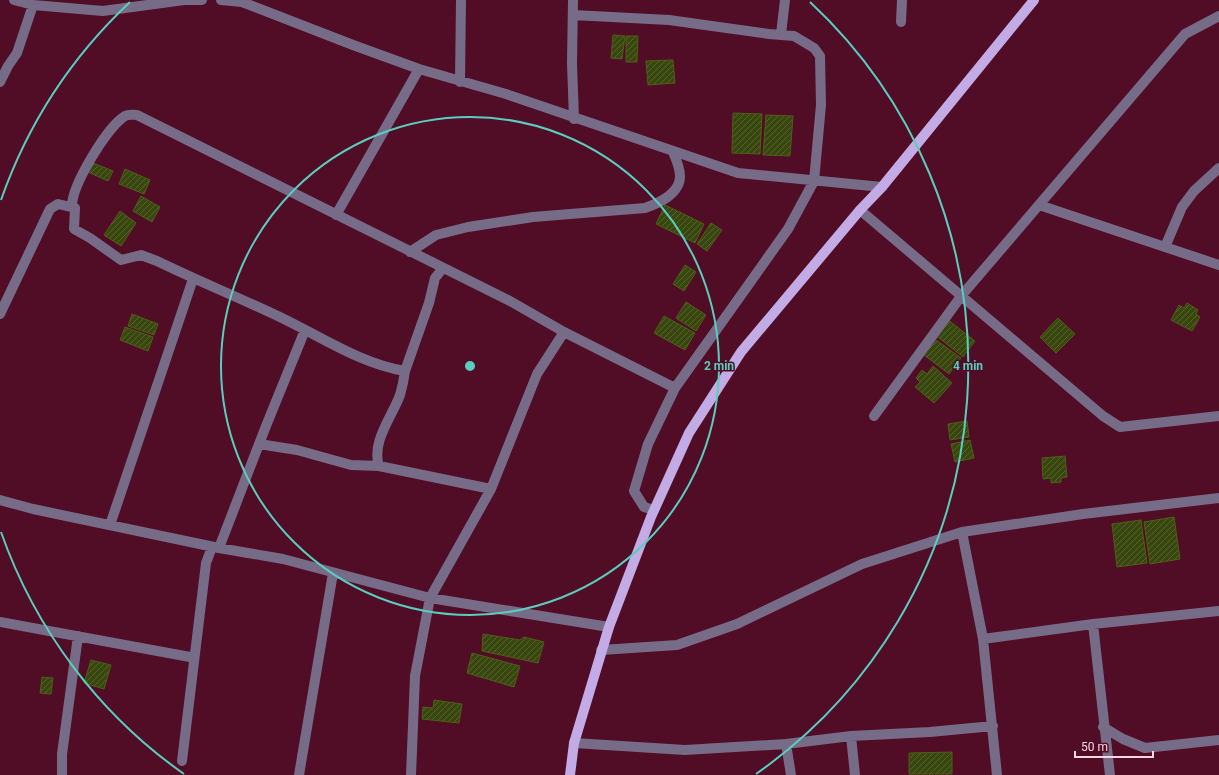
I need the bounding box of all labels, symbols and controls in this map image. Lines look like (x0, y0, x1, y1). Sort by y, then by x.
centre of rings (463, 359, 477, 373)
text: 2 min (704, 359, 734, 373)
text: 4 min (953, 359, 983, 373)
scale bar (1075, 733, 1153, 759)
text: 50 m (1081, 740, 1108, 754)

